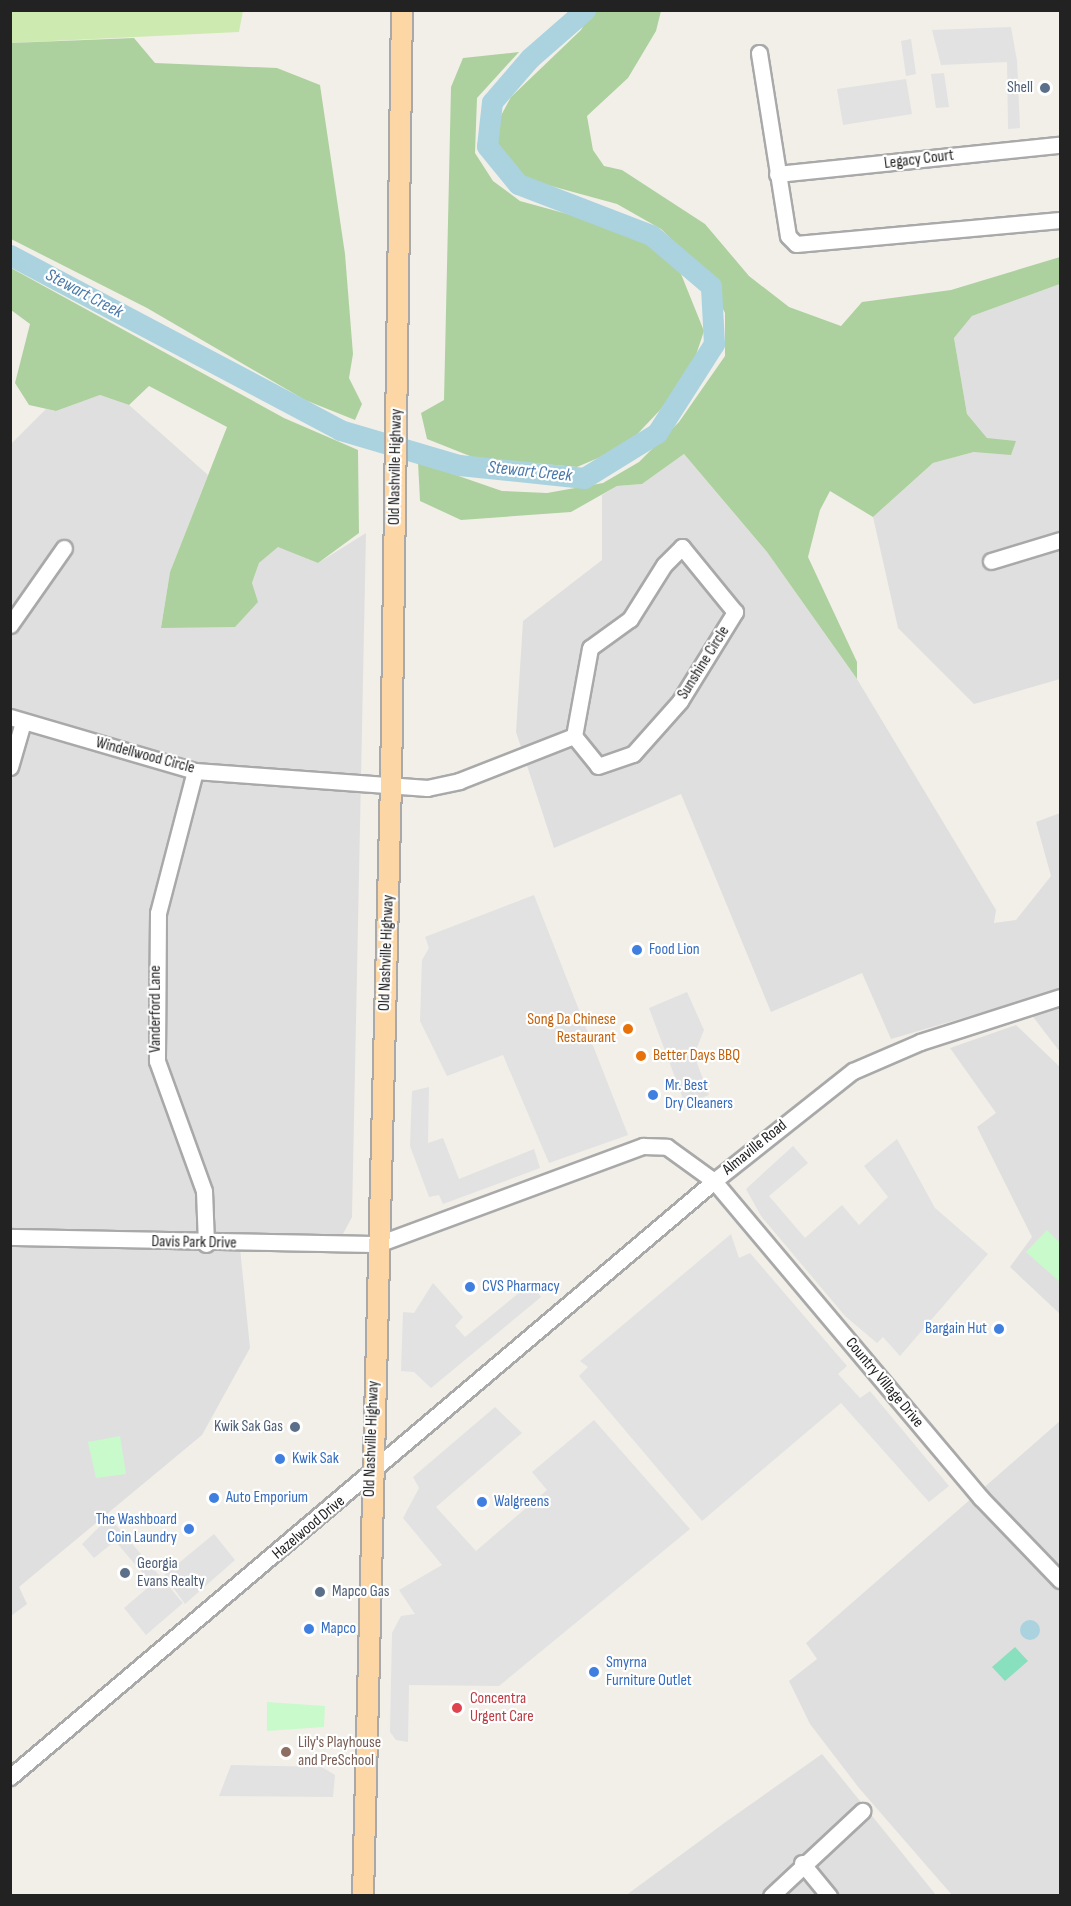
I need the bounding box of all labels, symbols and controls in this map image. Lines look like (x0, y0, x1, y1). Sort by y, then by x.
place label: Shell (1007, 78, 1033, 98)
marker: Shell (1038, 81, 1052, 95)
street label: Legacy Court (883, 146, 955, 174)
water label: Stewart Creek (42, 265, 126, 323)
street label: Old Nashville Highway (385, 409, 407, 525)
water label: Stewart Creek (487, 457, 573, 487)
street label: Sunshine Circle (674, 623, 734, 703)
street label: Windellwood Circle (93, 734, 197, 778)
street label: Old Nashville Highway (375, 895, 399, 1011)
place label: Food Lion (649, 940, 700, 960)
marker: Food Lion (630, 943, 644, 957)
street label: Vanderford Lane (146, 965, 166, 1053)
place label: Song Da Chinese Restaurant (527, 1010, 616, 1048)
marker: Song Da Chinese Restaurant (621, 1022, 635, 1036)
place label: Better Days BBQ (653, 1046, 740, 1066)
marker: Better Days BBQ (634, 1049, 648, 1063)
place label: Mr. Best Dry Cleaners (665, 1076, 733, 1114)
marker: Mr. Best Dry Cleaners (646, 1088, 660, 1102)
street label: Almaville Road (719, 1116, 791, 1180)
street label: Davis Park Drive (151, 1233, 237, 1253)
place label: CVS Pharmacy (482, 1277, 560, 1297)
marker: CVS Pharmacy (463, 1280, 477, 1294)
place label: Bargain Hut (925, 1319, 987, 1339)
marker: Bargain Hut (992, 1322, 1006, 1336)
street label: Country Village Drive (841, 1334, 927, 1432)
street label: Old Nashville Highway (360, 1381, 384, 1497)
place label: Kwik Sak Gas (214, 1417, 283, 1437)
marker: Kwik Sak Gas (288, 1420, 302, 1434)
place label: Kwik Sak (292, 1449, 339, 1469)
marker: Kwik Sak (273, 1452, 287, 1466)
place label: Auto Emporium (226, 1488, 308, 1508)
marker: Auto Emporium (207, 1491, 221, 1505)
street label: Hazelwood Drive (269, 1492, 349, 1564)
place label: Walgreens (494, 1492, 549, 1512)
marker: Walgreens (475, 1495, 489, 1509)
place label: The Washboard Coin Laundry (96, 1510, 177, 1548)
marker: The Washboard Coin Laundry (182, 1522, 196, 1536)
place label: Georgia Evans Realty (137, 1554, 205, 1592)
marker: Georgia Evans Realty (118, 1566, 132, 1580)
place label: Mapco Gas (332, 1582, 390, 1602)
marker: Mapco Gas (313, 1585, 327, 1599)
place label: Mapco (321, 1619, 356, 1639)
marker: Mapco (302, 1622, 316, 1636)
place label: Smyrna Furniture Outlet (606, 1653, 692, 1691)
marker: Smyrna Furniture Outlet (587, 1665, 601, 1679)
place label: Concentra Urgent Care (470, 1689, 534, 1727)
marker: Concentra Urgent Care (448, 1699, 466, 1717)
place label: Lily's Playhouse and PreSchool (298, 1733, 381, 1771)
marker: Lily's Playhouse and PreSchool (279, 1745, 293, 1759)

